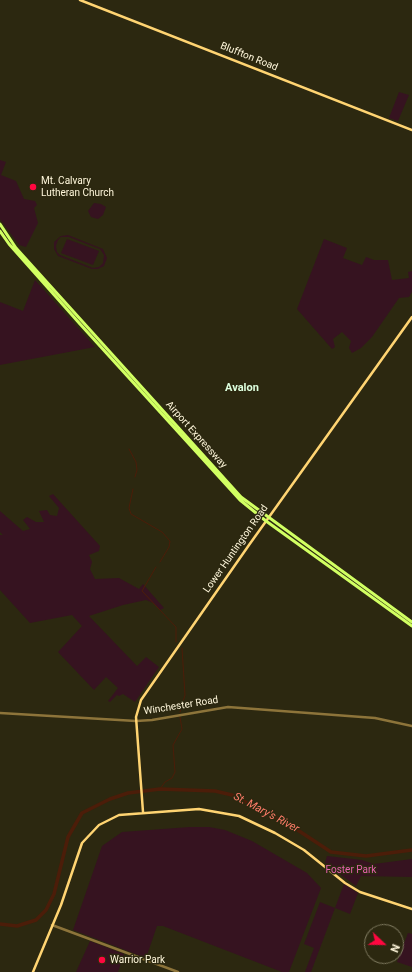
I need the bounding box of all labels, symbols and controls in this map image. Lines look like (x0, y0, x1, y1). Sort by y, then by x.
street label: Bluffton Road (218, 40, 280, 74)
place label: Mt. Calvary Lutheran Church (41, 175, 114, 198)
marker: Mt. Calvary Lutheran Church (28, 182, 38, 192)
district label: Avalon (225, 381, 259, 395)
street label: Airport Expressway (163, 399, 229, 471)
street label: Lower Huntington Road (201, 503, 271, 595)
street label: Winchester Road (143, 694, 219, 718)
water label: St. Mary's River (231, 790, 301, 836)
park label: Foster Park (326, 864, 376, 876)
north arrow (364, 924, 404, 964)
text: N (387, 942, 402, 954)
place label: Warrior Park (110, 954, 165, 966)
marker: Warrior Park (97, 955, 107, 965)

